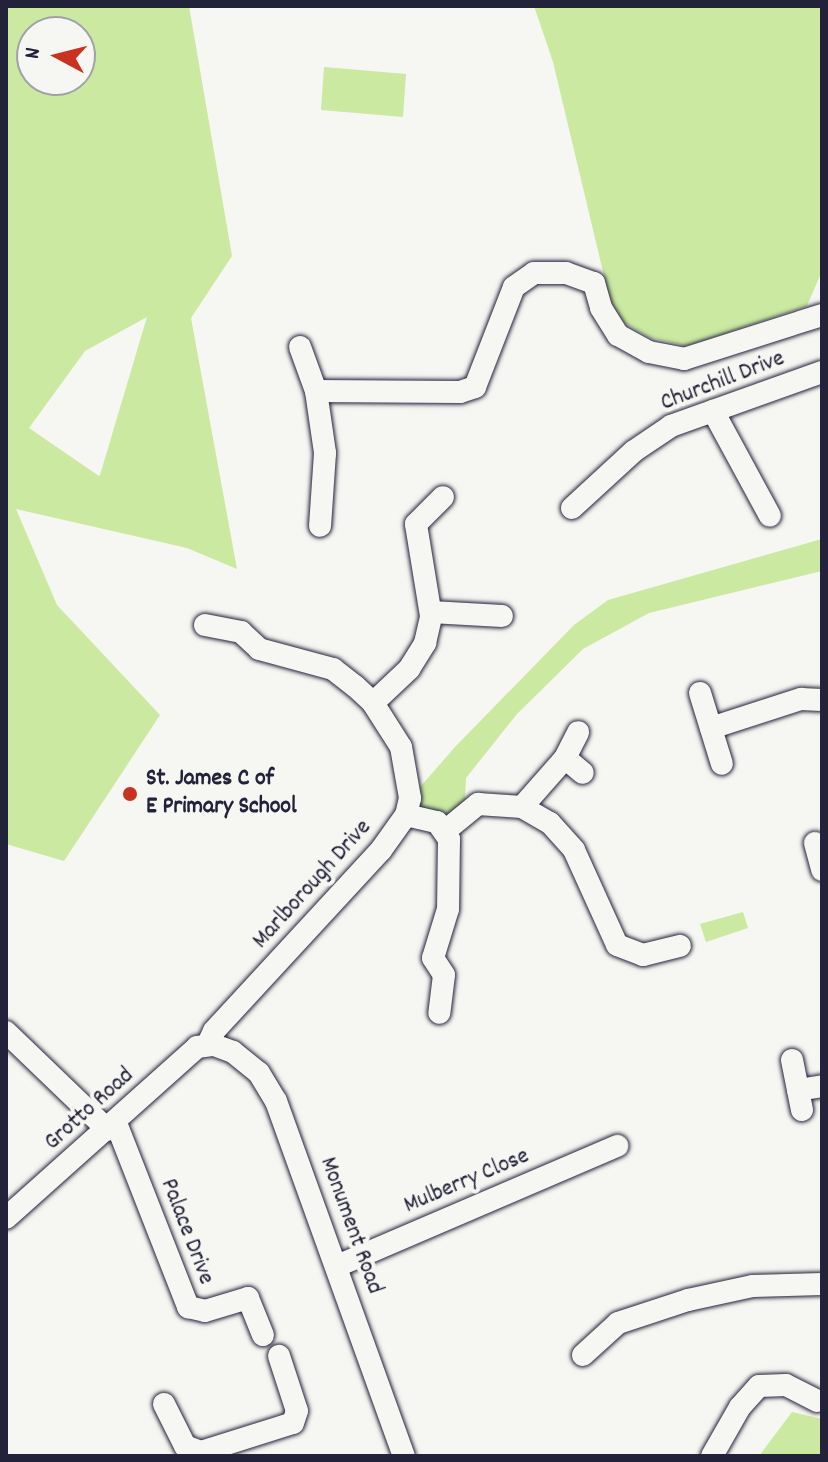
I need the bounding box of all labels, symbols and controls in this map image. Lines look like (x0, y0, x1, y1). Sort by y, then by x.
north arrow (16, 16, 96, 96)
text: N (18, 46, 50, 61)
street label: Churchill Drive (657, 345, 789, 419)
place label: St. James C of E Primary School (146, 766, 297, 822)
marker: St. James C of E Primary School (121, 785, 139, 803)
street label: Marlborough Drive (247, 814, 379, 956)
street label: Grotto Road (39, 1062, 141, 1158)
street label: Mulberry Close (400, 1143, 534, 1221)
street label: Monument Road (312, 1154, 388, 1298)
street label: Palace Drive (153, 1175, 219, 1289)

